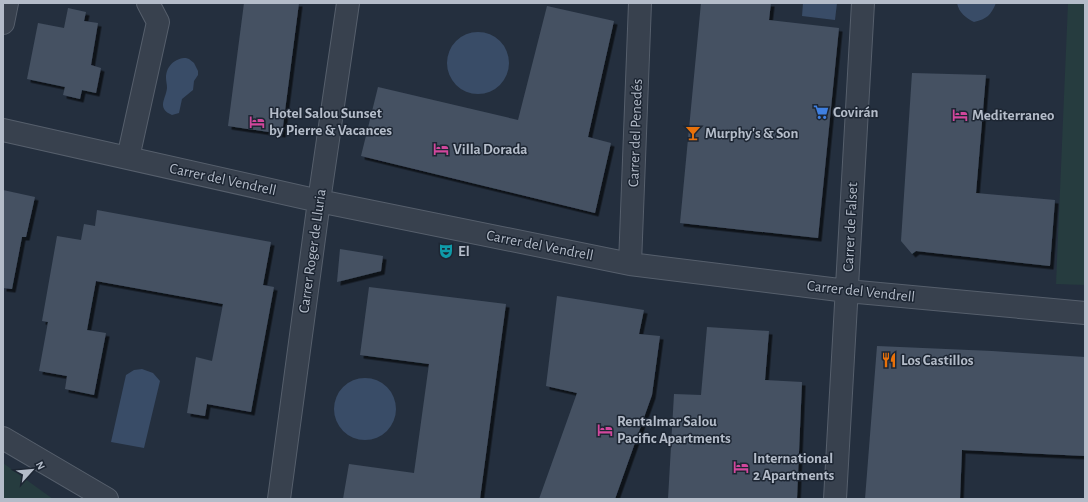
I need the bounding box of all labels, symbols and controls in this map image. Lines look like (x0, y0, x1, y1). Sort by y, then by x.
street label: Carrer del Penedés (626, 79, 645, 187)
supermarket icon: Covirán (812, 103, 830, 121)
place label: Covirán (833, 105, 879, 120)
place label: Hotel Salou Sunset by Pierre & Vacances (269, 106, 392, 138)
hotel icon: Mediterraneo (951, 106, 969, 124)
place label: Mediterraneo (972, 108, 1055, 123)
hotel icon: Hotel Salou Sunset by Pierre & Vacances (248, 113, 266, 131)
bar icon: Murphy's & Son (684, 124, 702, 142)
place label: Murphy's & Son (705, 126, 798, 141)
hotel icon: Villa Dorada (432, 140, 450, 158)
place label: Villa Dorada (453, 142, 528, 157)
street label: Carrer del Vendrell (168, 161, 278, 198)
street label: Carrer de Falset (841, 182, 860, 272)
street label: Carrer Roger de Lluria (296, 188, 329, 314)
street label: Carrer del Vendrell (485, 228, 595, 263)
theatre icon: El (437, 242, 455, 260)
place label: El (458, 244, 470, 259)
street label: Carrer del Vendrell (806, 278, 916, 305)
restaurant icon: Los Castillos (880, 351, 898, 369)
place label: Los Castillos (901, 353, 974, 368)
place label: Rentalmar Salou Pacific Apartments (617, 414, 731, 446)
hotel icon: Rentalmar Salou Pacific Apartments (596, 421, 614, 439)
north arrow (12, 450, 52, 490)
place label: International 2 Apartments (753, 451, 834, 483)
hotel icon: International 2 Apartments (732, 458, 750, 476)
text: N (34, 460, 47, 472)

